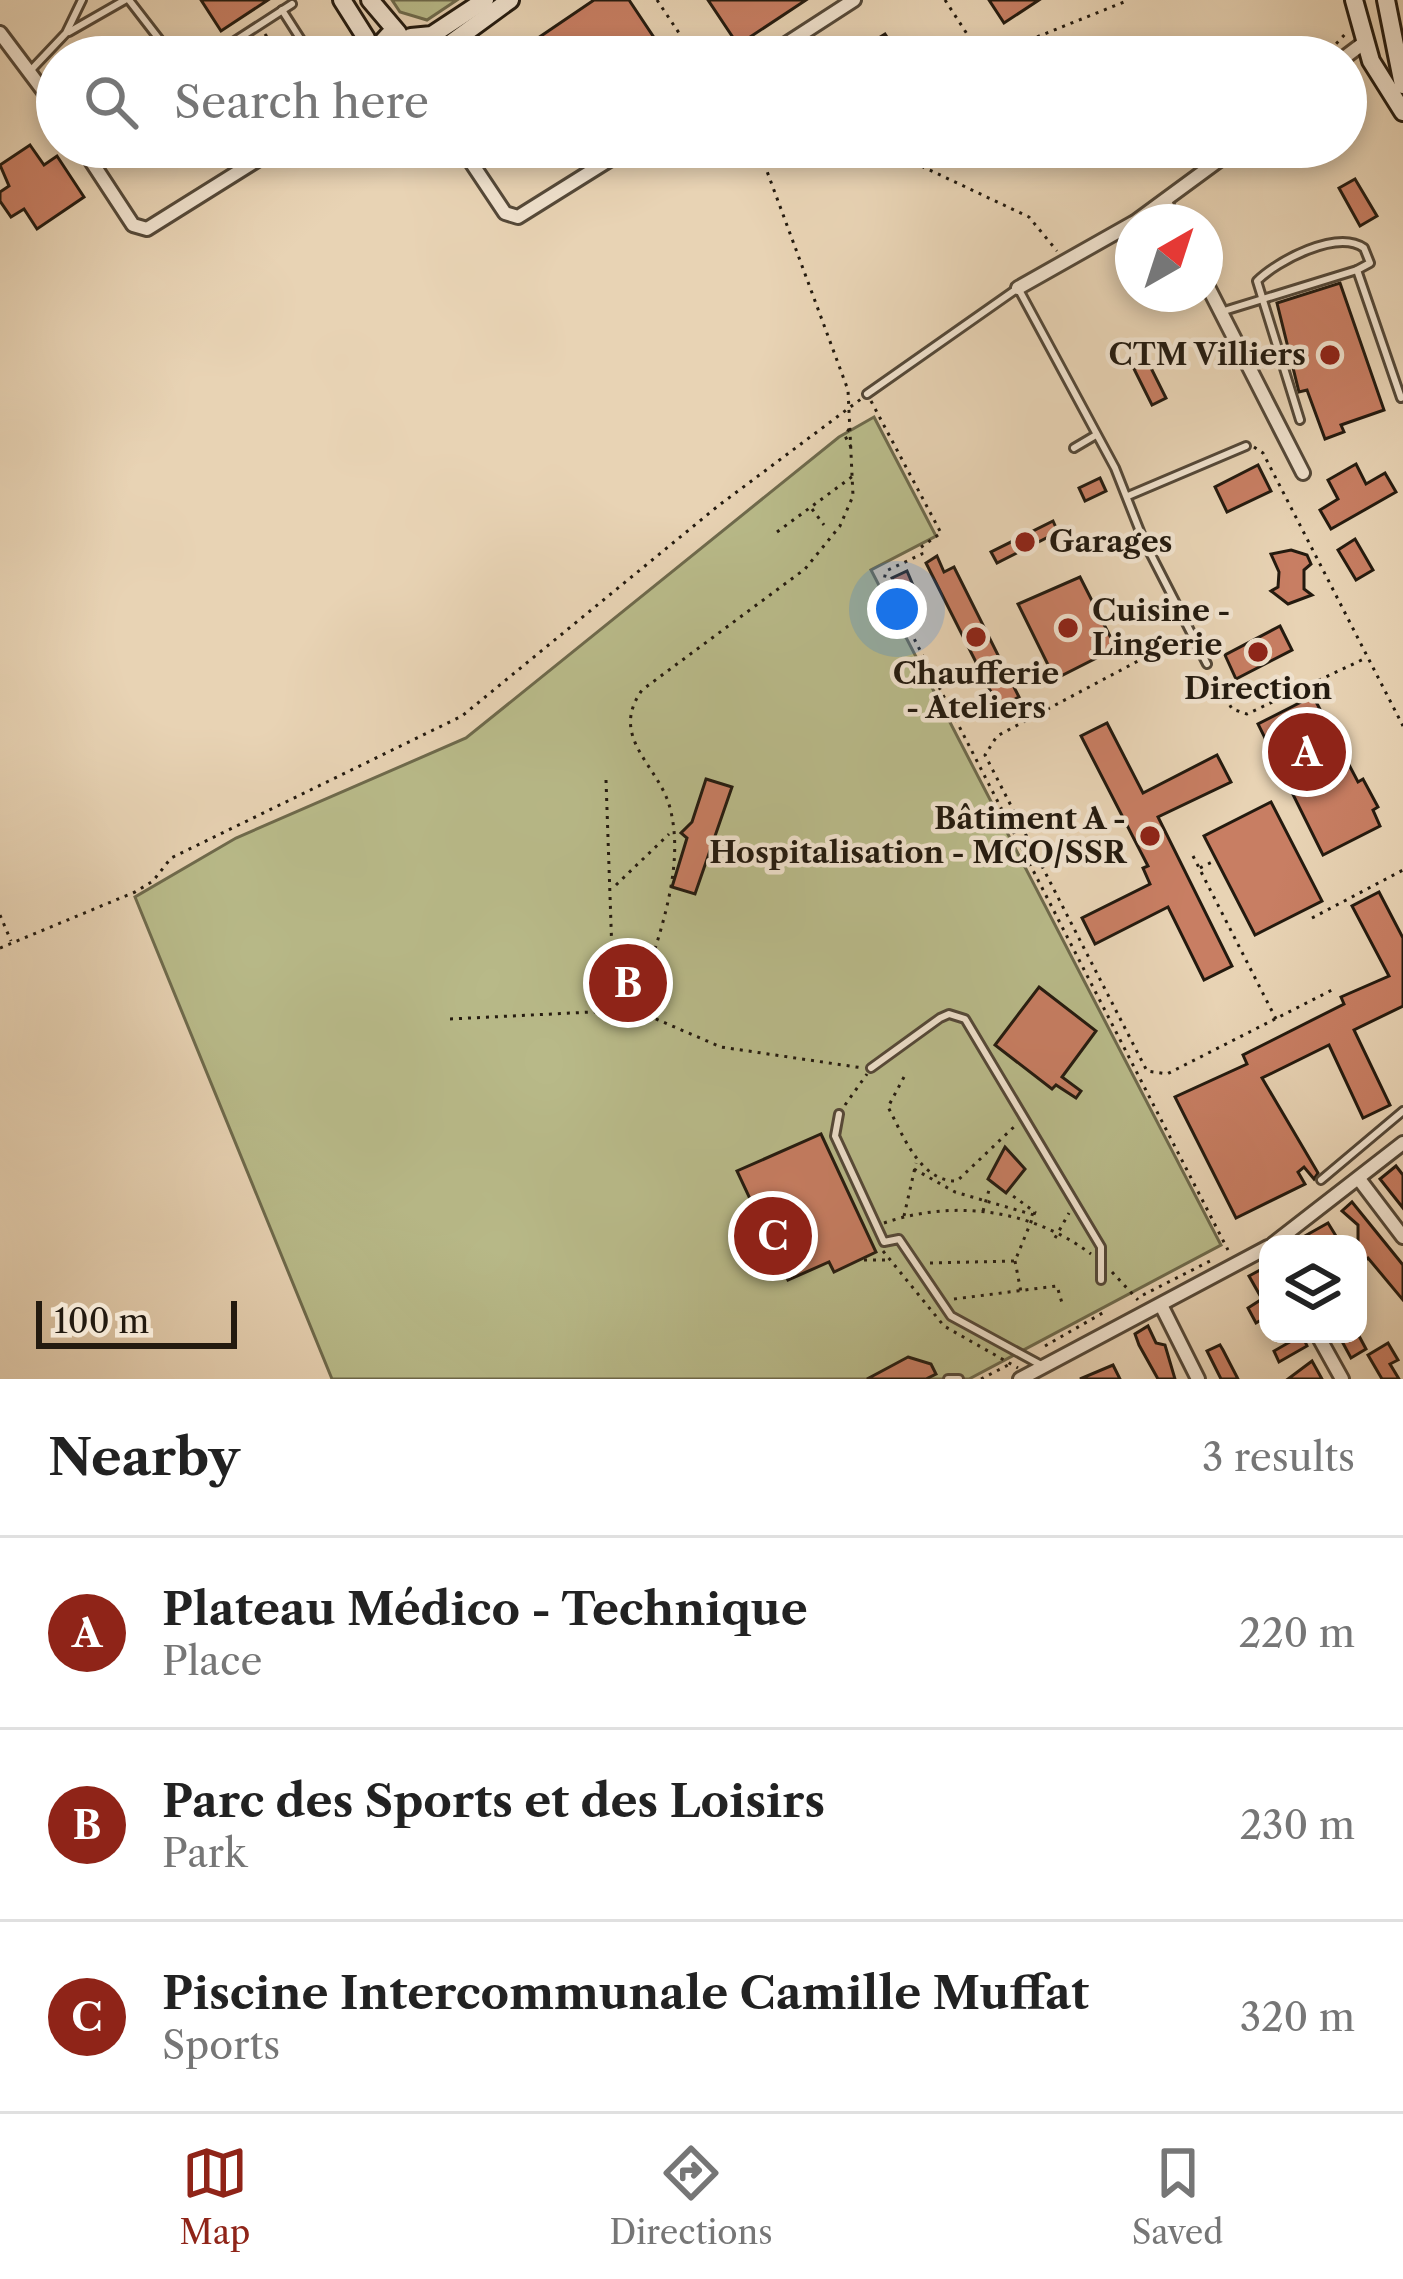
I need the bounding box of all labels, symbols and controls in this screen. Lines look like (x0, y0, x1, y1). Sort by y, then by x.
search box (36, 36, 1367, 168)
icon: search (78, 69, 144, 135)
text: Search here (174, 74, 429, 130)
north arrow (1115, 204, 1223, 312)
place label: CTM Villiers (1109, 336, 1306, 373)
marker: CTM Villiers (1317, 342, 1343, 368)
place label: Garages (1049, 523, 1173, 560)
marker: Garages (1012, 529, 1038, 555)
your location (867, 579, 927, 639)
place label: Cuisine - Lingerie (1092, 592, 1231, 663)
marker: Cuisine - Lingerie (1055, 615, 1081, 641)
marker: Chaufferie - Ateliers (963, 624, 989, 650)
marker: Direction (1245, 639, 1271, 665)
place label: Chaufferie - Ateliers (893, 655, 1059, 726)
place label: Direction (1184, 670, 1332, 707)
pin: A (1268, 707, 1346, 797)
place label: Bâtiment A - Hospitalisation - MCO/SSR (709, 800, 1128, 871)
marker: Bâtiment A - Hospitalisation - MCO/SSR (1137, 823, 1163, 849)
pin: B (589, 938, 667, 1028)
pin: C (734, 1191, 812, 1281)
map controls (1259, 1235, 1367, 1343)
button: layers (1259, 1235, 1367, 1343)
scale bar (36, 1295, 237, 1348)
text: 100 m (54, 1301, 149, 1342)
text: Nearby (48, 1426, 240, 1488)
text: 3 results (1202, 1433, 1355, 1481)
text: Plateau Médico - Technique (162, 1581, 808, 1637)
text: A (72, 1609, 102, 1657)
text: 220 m (1239, 1609, 1355, 1657)
text: Place (162, 1637, 262, 1685)
text: Parc des Sports et des Loisirs (162, 1773, 825, 1829)
text: B (73, 1801, 102, 1849)
text: 230 m (1240, 1801, 1355, 1849)
text: Park (162, 1829, 247, 1877)
text: Piscine Intercommunale Camille Muffat (162, 1965, 1089, 2021)
text: C (71, 1993, 103, 2041)
text: 320 m (1240, 1993, 1355, 2041)
text: Sports (162, 2021, 280, 2069)
tab: Map (180, 2140, 250, 2253)
tab: Directions (610, 2140, 773, 2253)
tab: Saved (1132, 2140, 1223, 2253)

